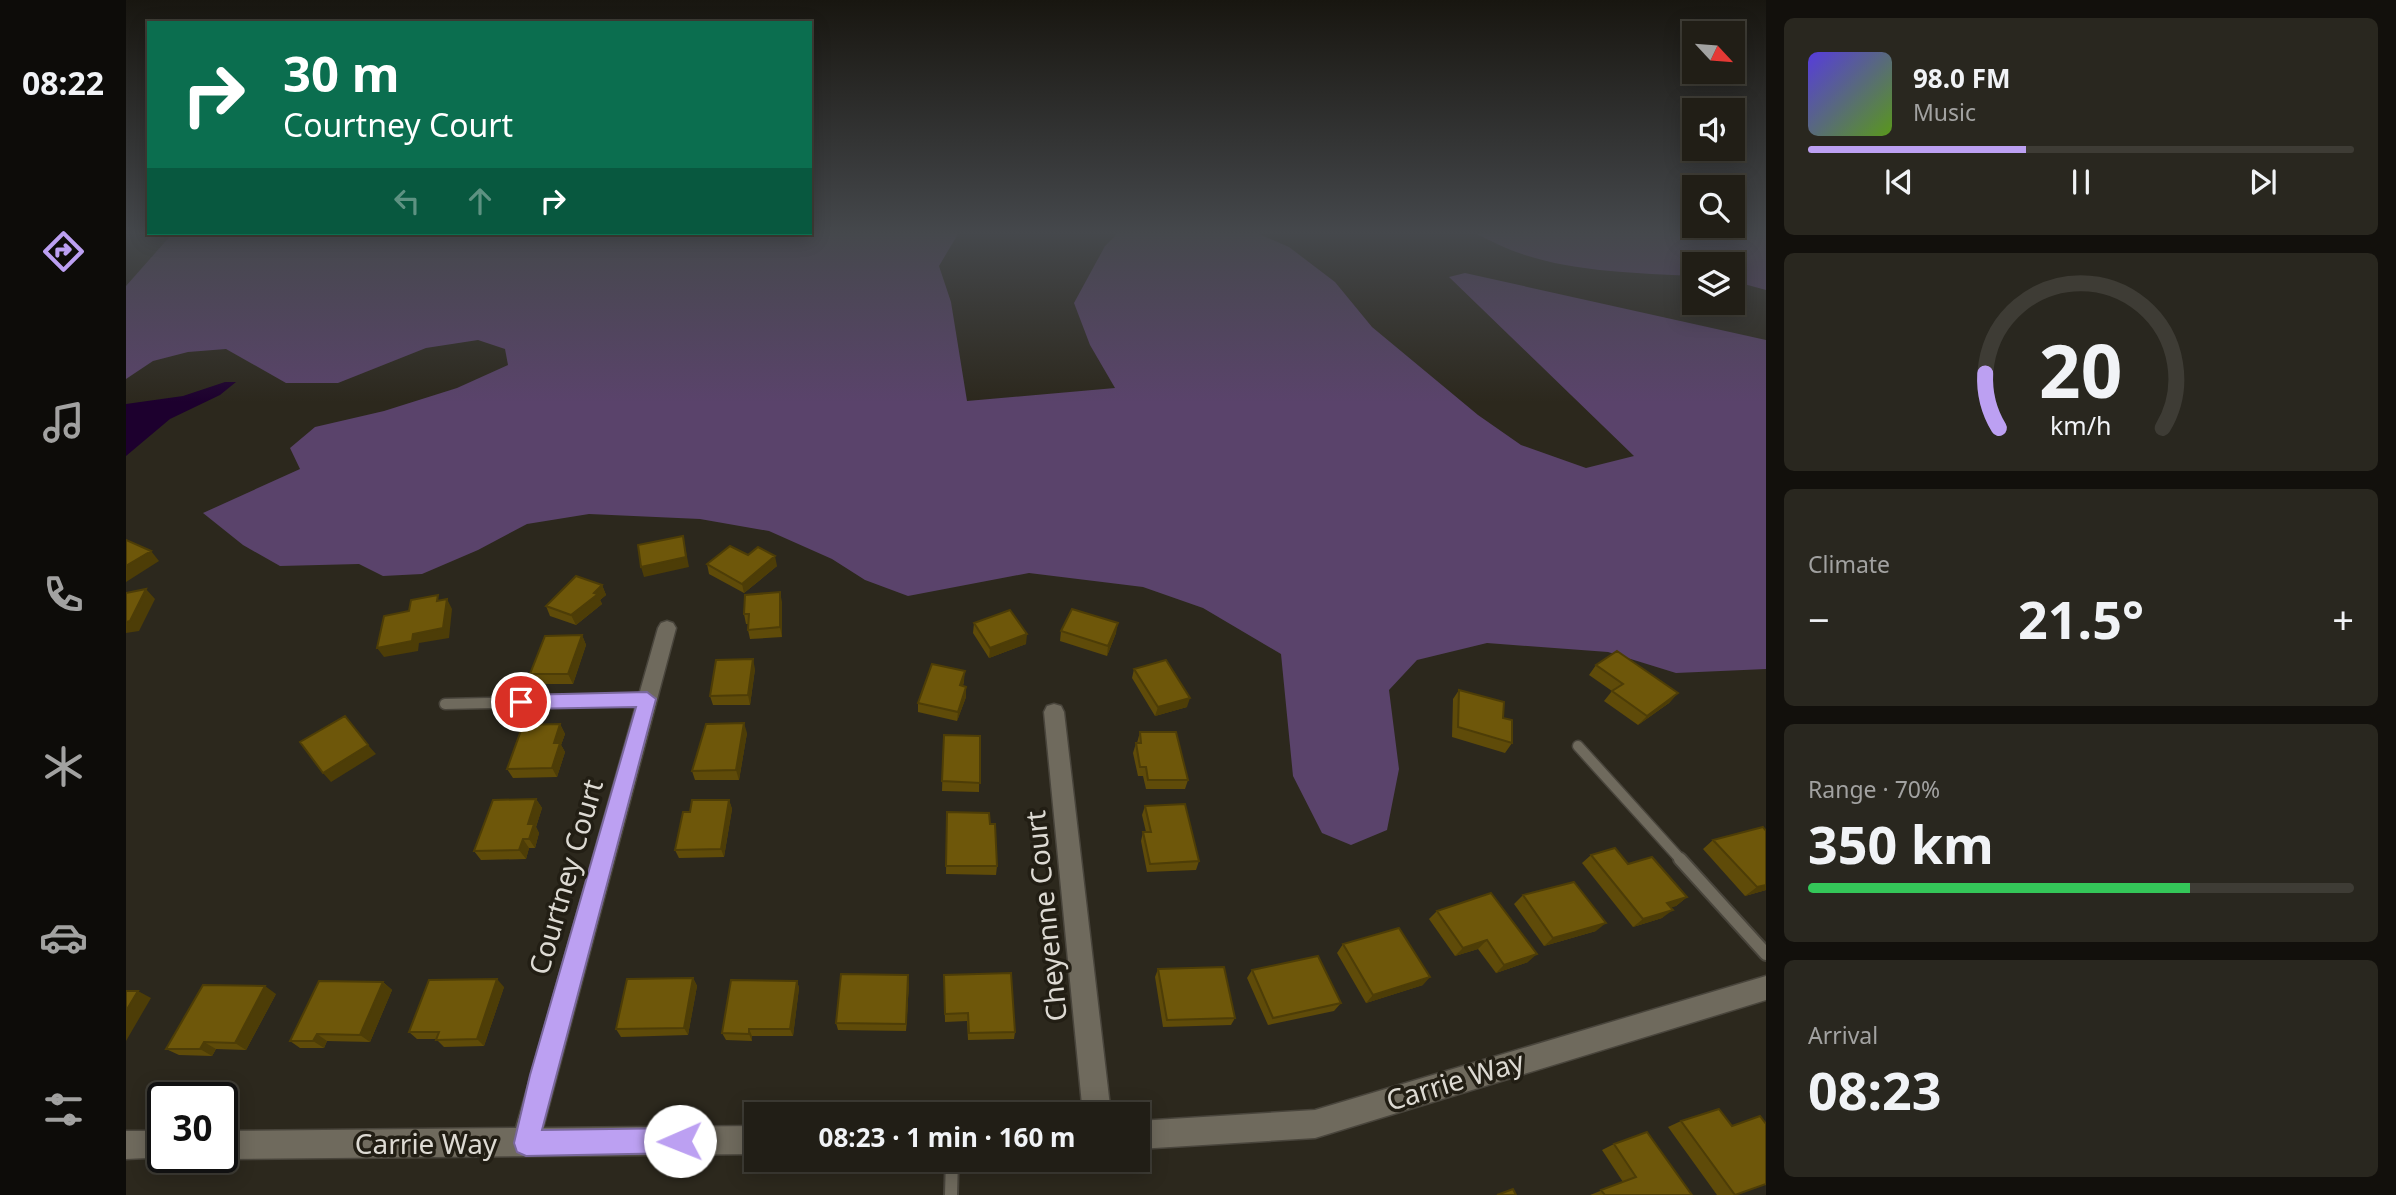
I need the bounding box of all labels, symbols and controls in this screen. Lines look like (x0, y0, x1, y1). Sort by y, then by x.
north arrow (1682, 21, 1745, 84)
map controls (1682, 21, 1745, 315)
text: 30 m (283, 40, 400, 106)
icon: right (168, 49, 259, 140)
text: 98.0 FM (1913, 60, 2010, 96)
text: 08:22 (22, 61, 104, 104)
text: Music (1913, 96, 1976, 128)
button: sound (1682, 98, 1745, 161)
text: Courtney Court (283, 103, 513, 146)
icon: previous (1880, 163, 1918, 201)
icon: pause (2062, 163, 2100, 201)
icon: next (2244, 163, 2282, 201)
button: search (1682, 175, 1745, 238)
icon: left (388, 182, 426, 220)
icon: ahead (461, 182, 499, 220)
icon: right (534, 182, 572, 220)
icon: directions (39, 227, 88, 276)
button: layers (1682, 252, 1745, 315)
text: 20 (2039, 321, 2123, 420)
icon: music (39, 398, 88, 447)
text: km/h (2050, 408, 2112, 442)
text: Climate (1808, 548, 1890, 580)
icon: phone (39, 570, 88, 619)
text: 21.5° (2018, 583, 2144, 654)
text: − (1808, 593, 1830, 645)
text: + (2332, 593, 2354, 645)
pin (491, 672, 551, 732)
icon: arrive (502, 683, 540, 721)
icon: climate (39, 742, 88, 791)
text: Range · 70% (1808, 773, 1940, 805)
street label: Courtney Court (519, 775, 611, 979)
text: 350 km (1808, 808, 1994, 879)
street label: Cheyenne Court (1015, 809, 1075, 1023)
icon: car (39, 913, 88, 962)
text: Arrival (1808, 1019, 1878, 1051)
street label: Carrie Way (1381, 1041, 1529, 1119)
text: 08:23 (1808, 1054, 1942, 1125)
speed limit sign: 30 (147, 1082, 238, 1173)
icon: filters (39, 1085, 88, 1134)
position arrow (643, 1104, 717, 1178)
text: 08:23 · 1 min · 160 m (819, 1119, 1075, 1155)
street label: Carrie Way (355, 1124, 498, 1162)

